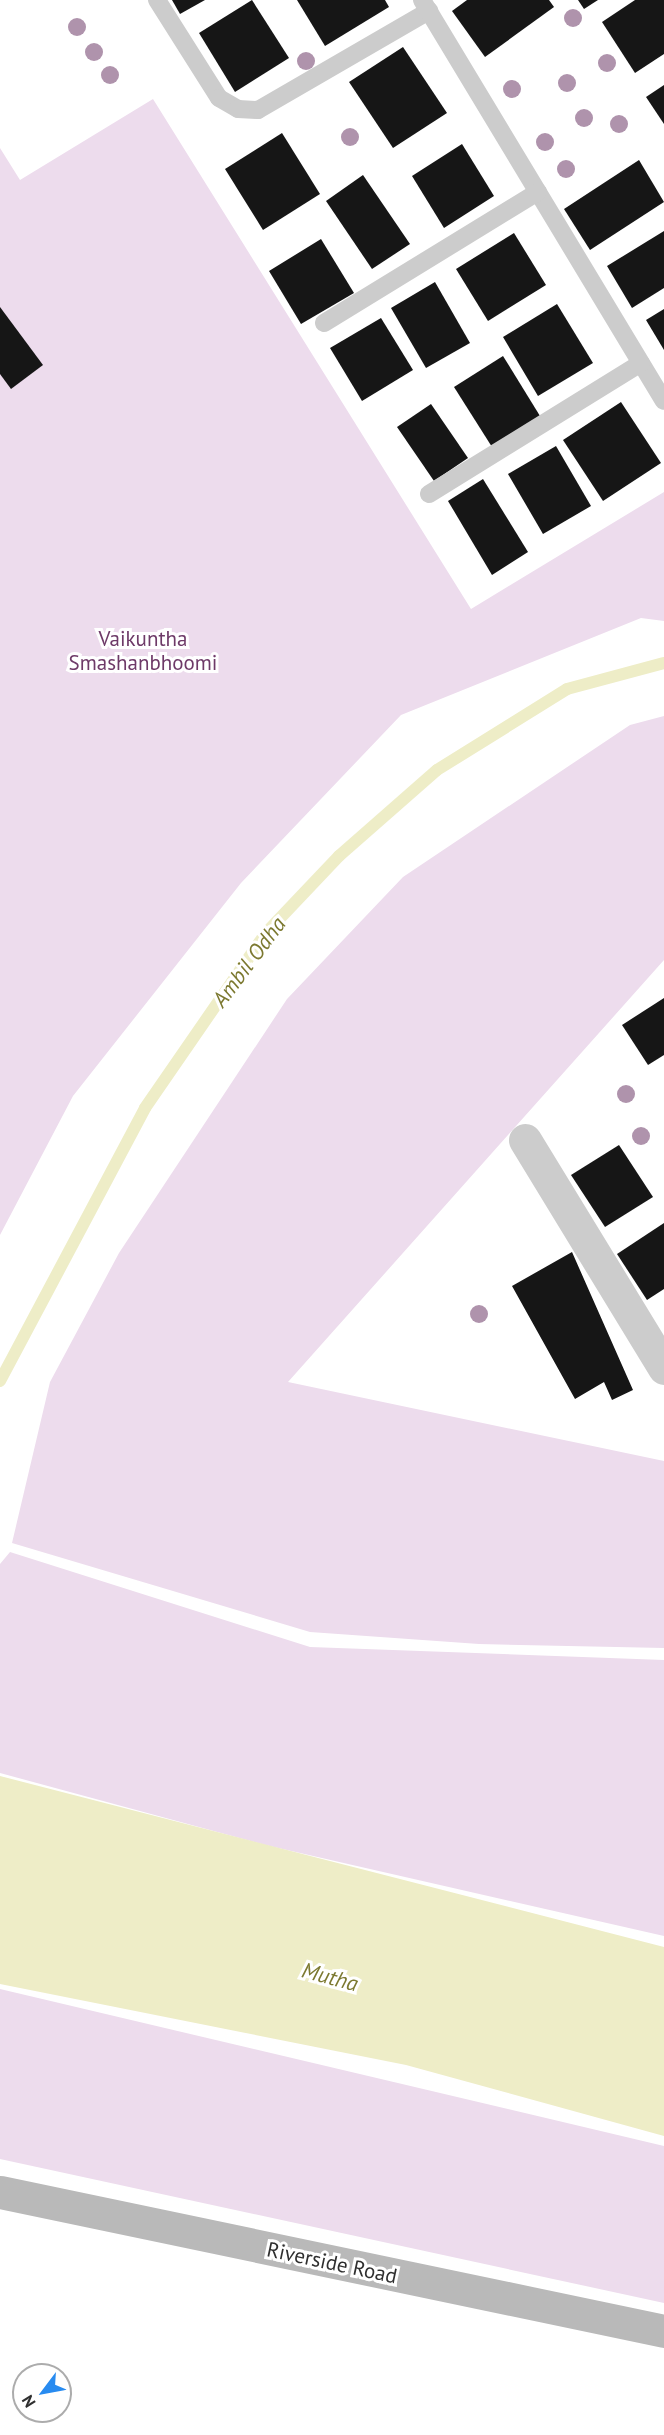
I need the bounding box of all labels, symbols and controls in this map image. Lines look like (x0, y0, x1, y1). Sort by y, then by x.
park label: Vaikuntha Smashanbhoomi (69, 626, 217, 676)
water label: Ambil Odha (207, 912, 291, 1012)
water label: Mutha (299, 1957, 361, 1997)
street label: Riverside Road (265, 2237, 399, 2289)
north arrow (12, 2363, 72, 2423)
text: N (17, 2392, 40, 2411)

